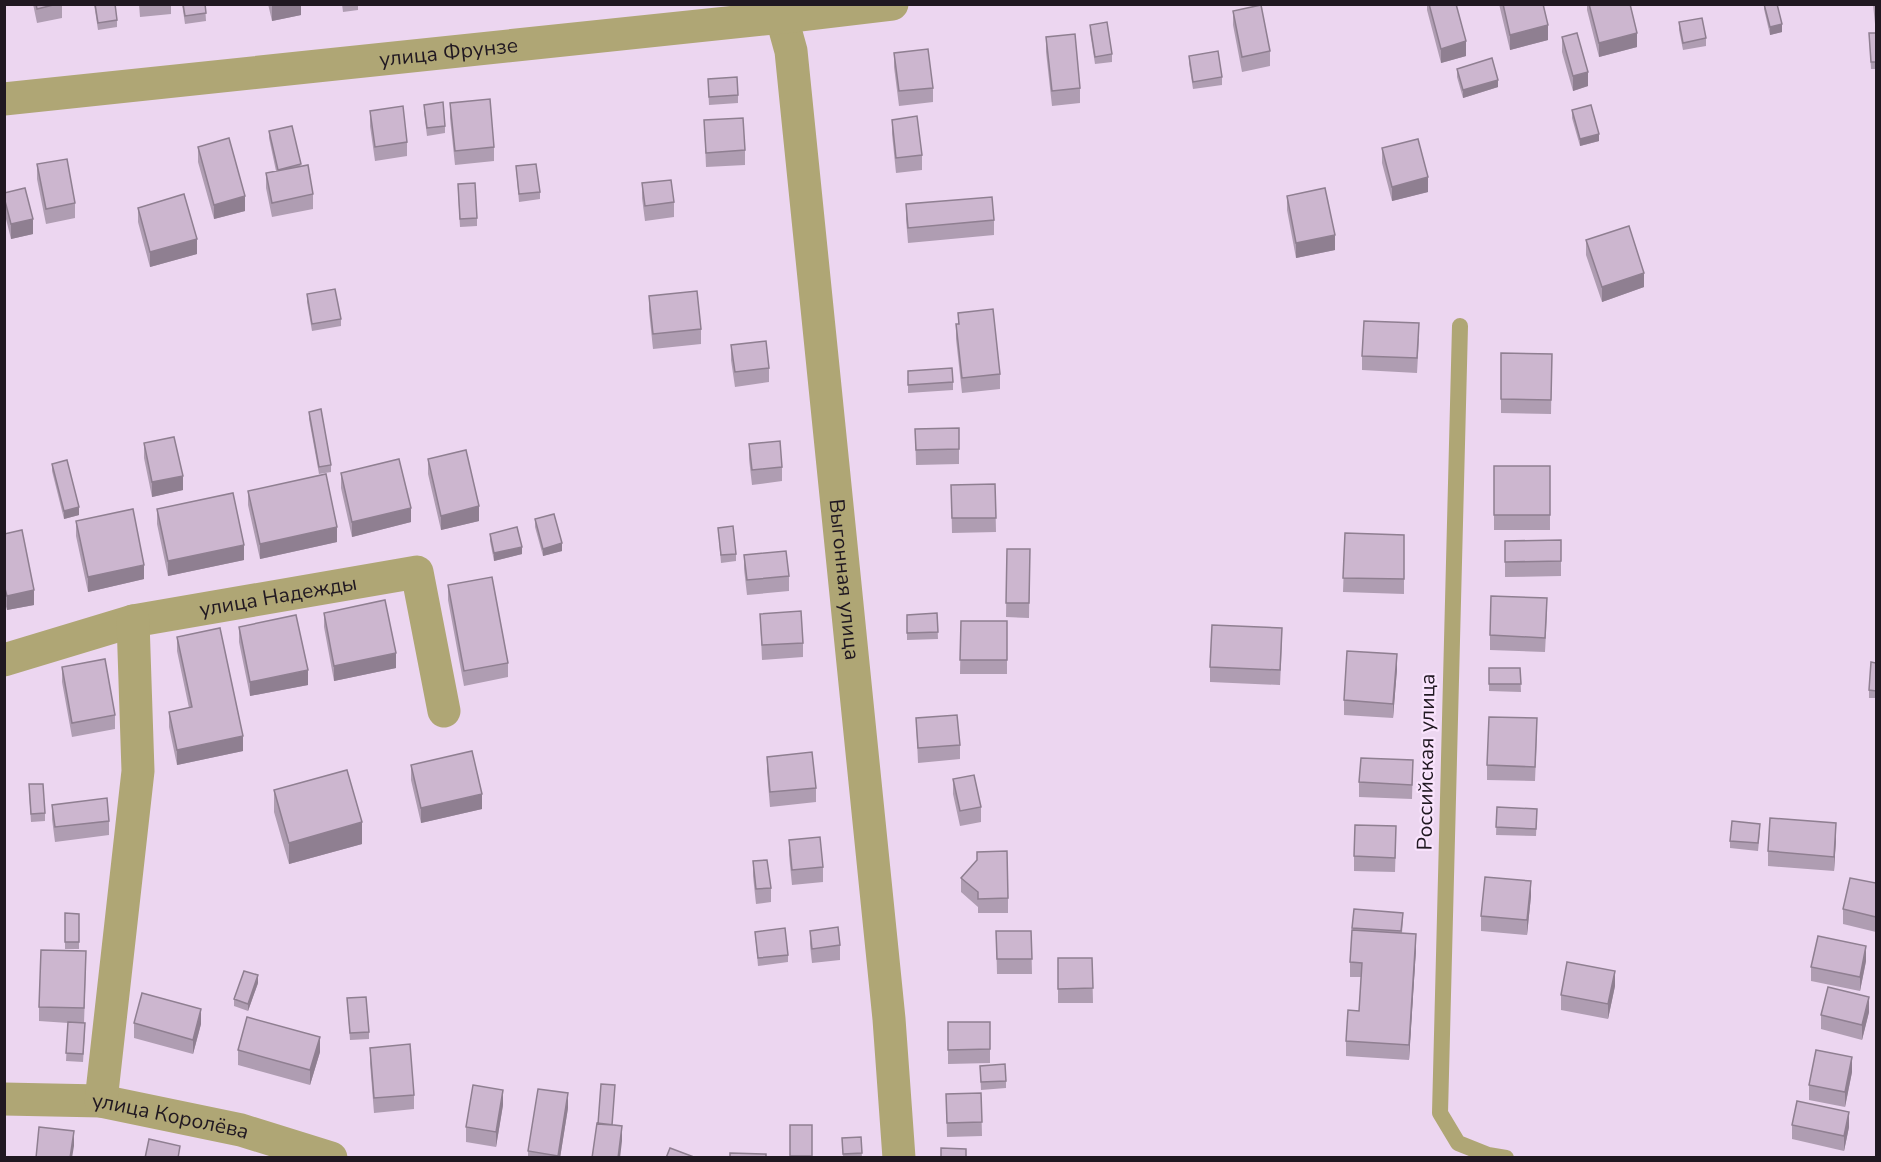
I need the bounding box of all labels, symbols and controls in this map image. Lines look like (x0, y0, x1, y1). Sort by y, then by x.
street label: улица Фрунзе (378, 31, 519, 73)
street label: Выгонная улица (822, 498, 867, 661)
street label: улица Надежды (197, 569, 359, 623)
street label: Российская улица (1410, 673, 1442, 851)
street label: улица Королёва (92, 1087, 253, 1146)

